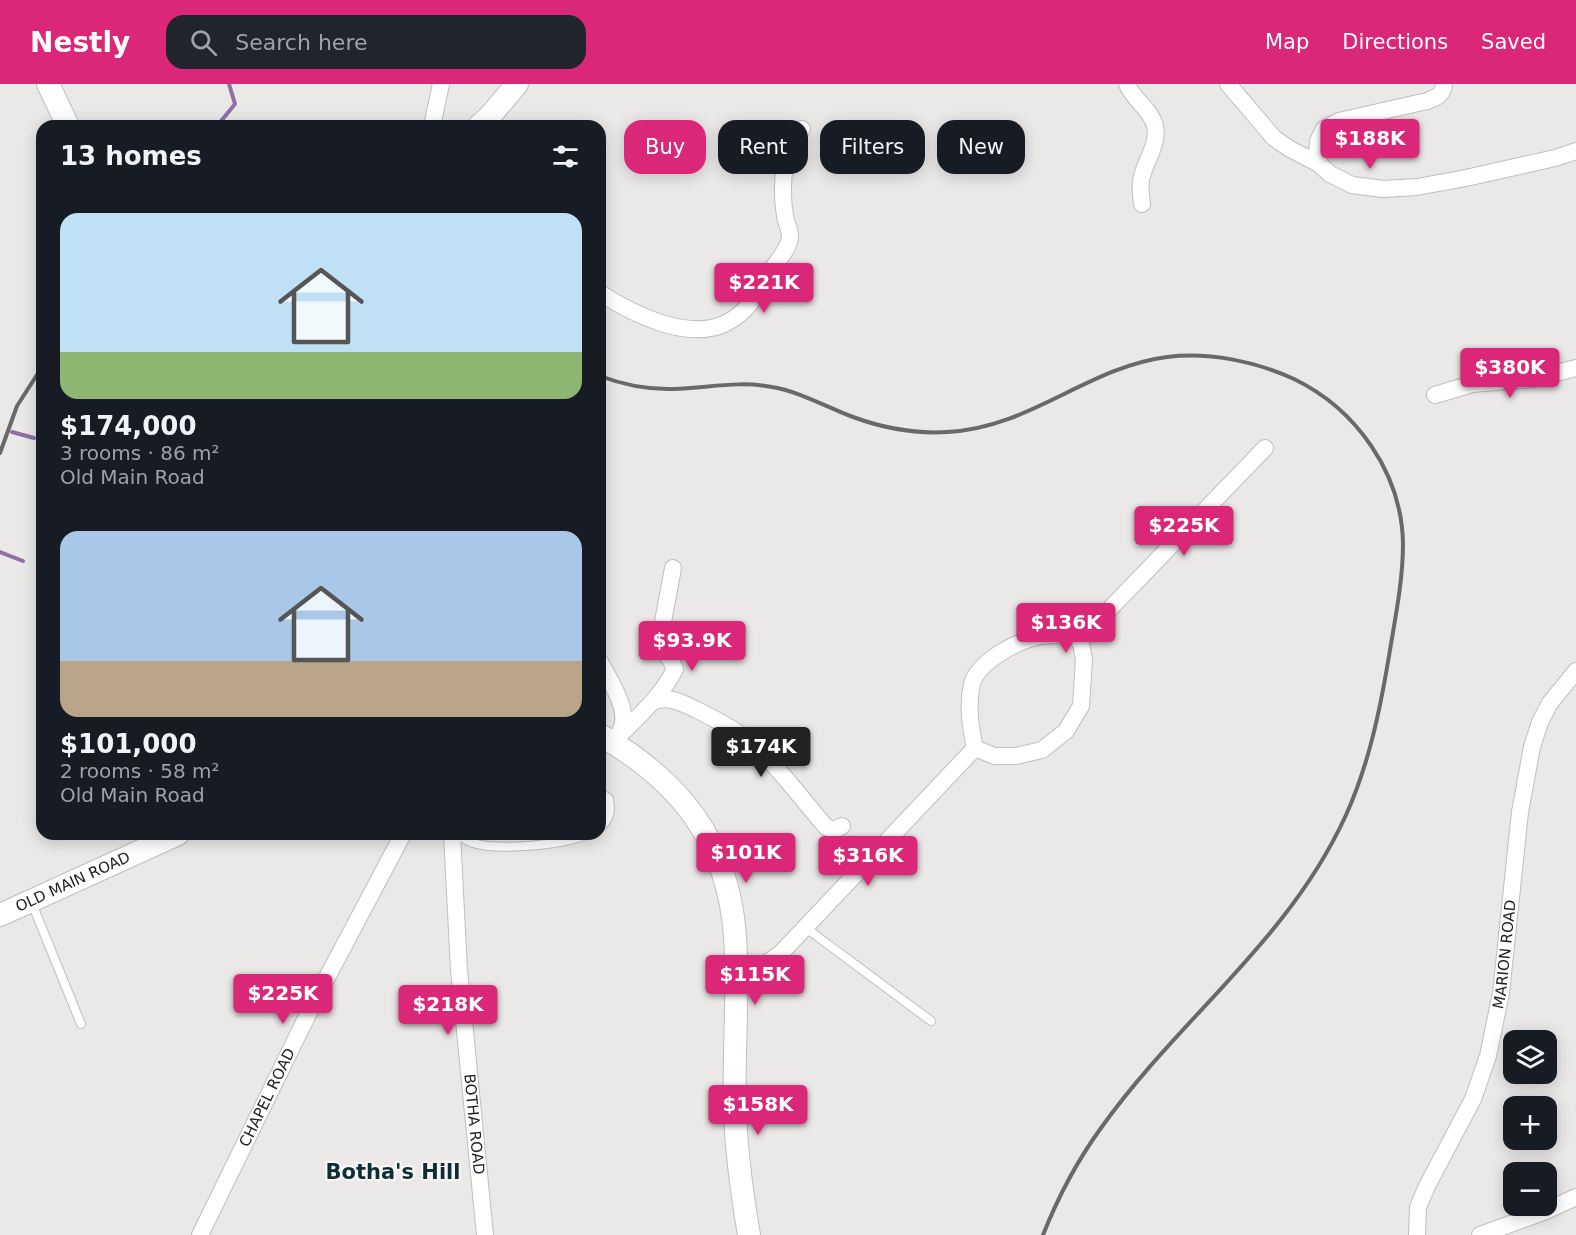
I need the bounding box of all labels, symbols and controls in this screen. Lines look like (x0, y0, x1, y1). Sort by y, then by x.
search box (166, 15, 586, 69)
text: Nestly (30, 26, 130, 59)
icon: search (187, 26, 220, 59)
text: Search here (235, 30, 367, 55)
text: Map (1265, 30, 1309, 54)
text: Directions (1342, 30, 1448, 54)
text: Saved (1481, 30, 1546, 54)
pin: $188K (1328, 119, 1412, 170)
chip: Buy (624, 120, 706, 174)
chip: Rent (718, 120, 808, 174)
chip: Filters (820, 120, 925, 174)
chip: New (937, 120, 1025, 174)
text: $188K (1334, 126, 1406, 150)
icon: filters (549, 140, 582, 173)
text: 13 homes (60, 141, 202, 171)
icon: home (267, 252, 375, 360)
pin: $221K (722, 263, 806, 314)
text: $221K (728, 270, 800, 294)
pin: $380K (1468, 348, 1552, 399)
text: $380K (1474, 355, 1546, 379)
text: $174,000 (60, 411, 197, 441)
text: 3 rooms · 86 m² (60, 441, 220, 465)
text: Old Main Road (60, 465, 205, 489)
pin: $225K (1142, 506, 1226, 557)
text: $225K (1148, 513, 1220, 537)
icon: home (267, 570, 375, 678)
pin: $136K (1024, 603, 1108, 654)
text: $136K (1030, 610, 1102, 634)
pin: $93.9K (643, 621, 741, 672)
text: $93.9K (653, 628, 731, 652)
pin: $174K (719, 727, 803, 778)
text: $101,000 (60, 729, 197, 759)
text: $174K (725, 734, 797, 758)
text: 2 rooms · 58 m² (60, 759, 220, 783)
text: Old Main Road (60, 783, 205, 807)
pin: $101K (704, 833, 788, 884)
pin: $316K (826, 836, 910, 887)
text: $101K (710, 840, 782, 864)
text: $316K (832, 843, 904, 867)
street label: OLD MAIN ROAD (13, 848, 133, 916)
street label: MARION ROAD (1489, 899, 1520, 1011)
pin: $115K (713, 955, 797, 1006)
text: $115K (719, 962, 791, 986)
pin: $225K (241, 974, 325, 1025)
text: $225K (247, 981, 319, 1005)
pin: $218K (406, 985, 490, 1036)
text: $218K (412, 992, 484, 1016)
map controls (1503, 1030, 1557, 1216)
button: layers (1503, 1030, 1557, 1084)
street label: CHAPEL ROAD (236, 1045, 299, 1150)
street label: BOTHA ROAD (460, 1073, 488, 1175)
pin: $158K (716, 1085, 800, 1136)
text: $158K (722, 1092, 794, 1116)
button: + (1503, 1096, 1557, 1150)
district label: Botha's Hill (325, 1160, 461, 1184)
button: − (1503, 1162, 1557, 1216)

